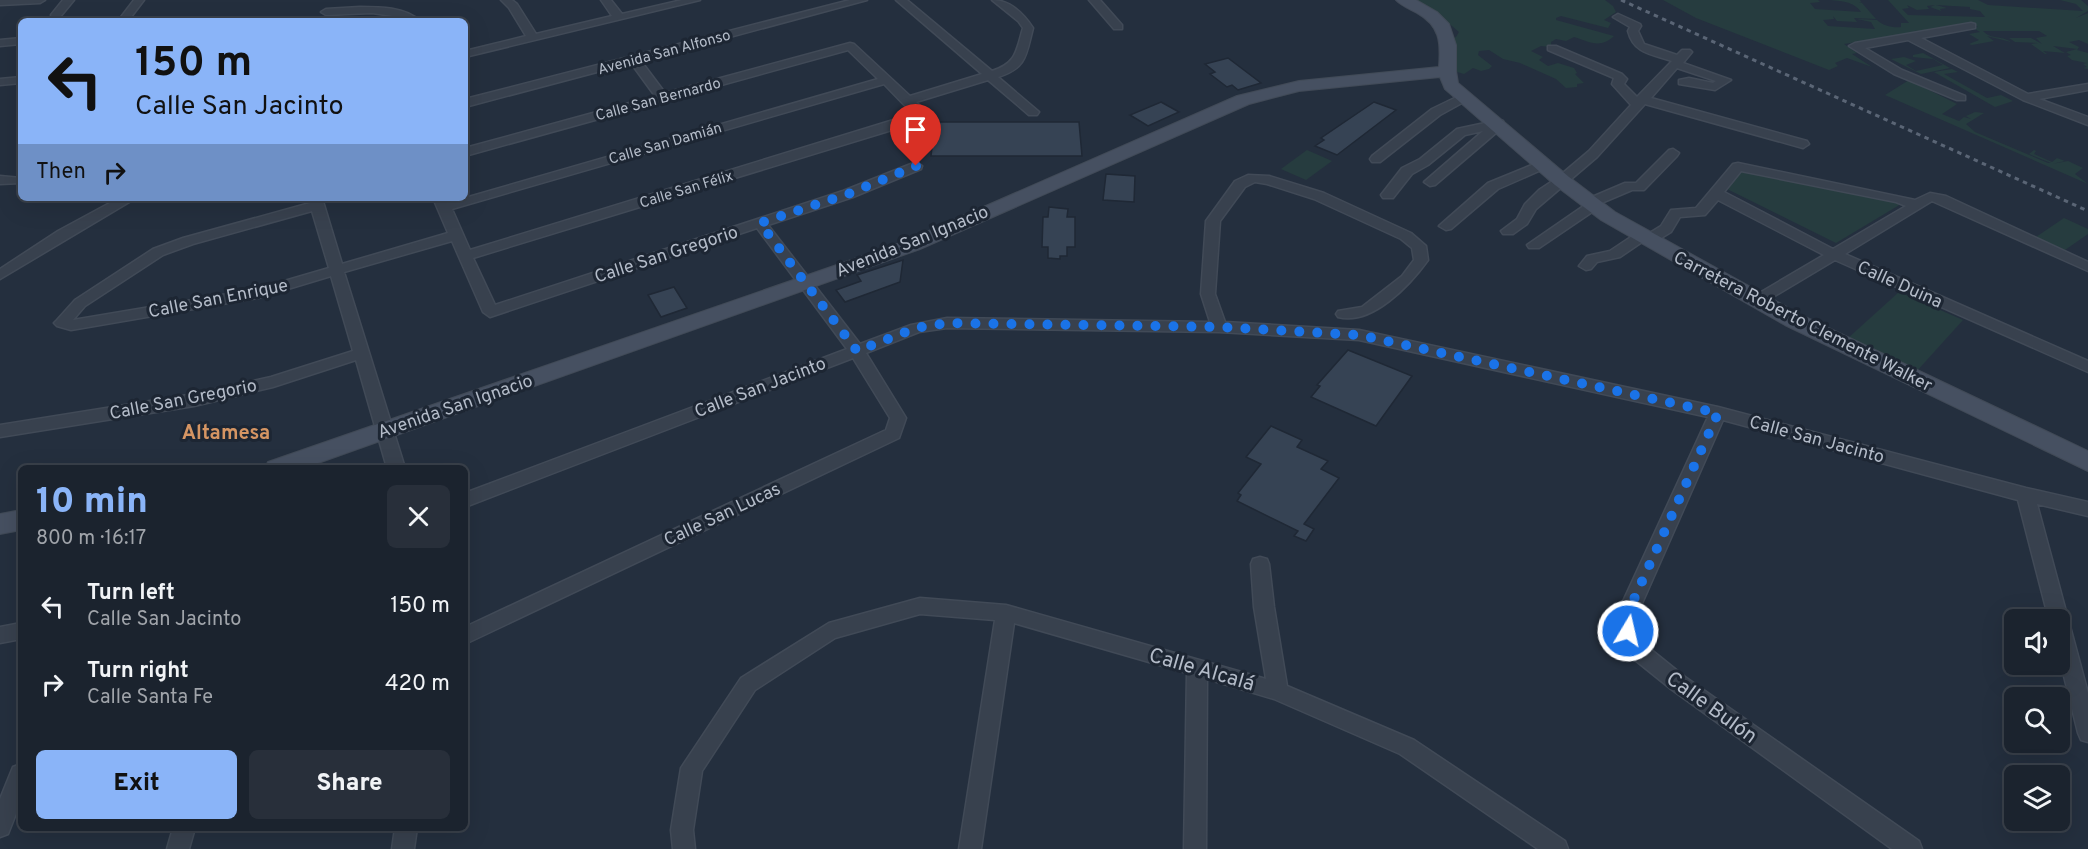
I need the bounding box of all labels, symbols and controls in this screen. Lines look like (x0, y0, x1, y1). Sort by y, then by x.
street label: Avenida San Alfonso (596, 27, 733, 80)
text: 150 m (135, 38, 252, 91)
icon: left (36, 42, 114, 120)
street label: Calle San Bernardo (594, 75, 723, 126)
text: Calle San Jacinto (135, 90, 343, 124)
pin (890, 104, 941, 166)
icon: arrive (899, 113, 932, 146)
street label: Calle San Damián (607, 119, 724, 170)
icon: right (98, 156, 131, 189)
text: Then (36, 159, 86, 186)
street label: Calle San Félix (637, 167, 736, 214)
street label: Avenida San Ignacio (833, 201, 992, 284)
street label: Calle San Gregorio (592, 221, 741, 290)
street label: Carretera Roberto Clemente Walker (1669, 247, 1936, 398)
street label: Calle Duina (1853, 256, 1946, 314)
street label: Calle San Enrique (147, 275, 290, 324)
street label: Calle San Jacinto (692, 353, 830, 424)
street label: Avenida San Ignacio (375, 370, 536, 445)
street label: Calle San Gregorio (108, 375, 259, 426)
street label: Calle San Jacinto (1747, 411, 1887, 470)
district label: Altamesa (182, 421, 270, 447)
street label: Calle San Lucas (661, 478, 785, 552)
text: 10 min (36, 480, 148, 526)
button: close (387, 485, 450, 548)
text: 800 m · 16:17 (36, 526, 146, 552)
text: Turn left (87, 580, 175, 607)
icon: left (36, 590, 69, 623)
text: 150 m (390, 593, 450, 620)
position arrow (1596, 599, 1660, 663)
text: Calle San Jacinto (87, 607, 241, 633)
map controls (2004, 609, 2070, 831)
button: sound (2004, 609, 2070, 675)
street label: Calle Alcalá (1146, 642, 1258, 698)
text: Turn right (87, 658, 189, 685)
street label: Calle Bulón (1660, 666, 1762, 750)
icon: right (36, 668, 69, 701)
text: 420 m (385, 671, 450, 698)
text: Calle Santa Fe (87, 685, 213, 711)
button: search (2004, 687, 2070, 753)
button: Exit (36, 750, 237, 819)
button: Share (249, 750, 450, 819)
button: layers (2004, 765, 2070, 831)

